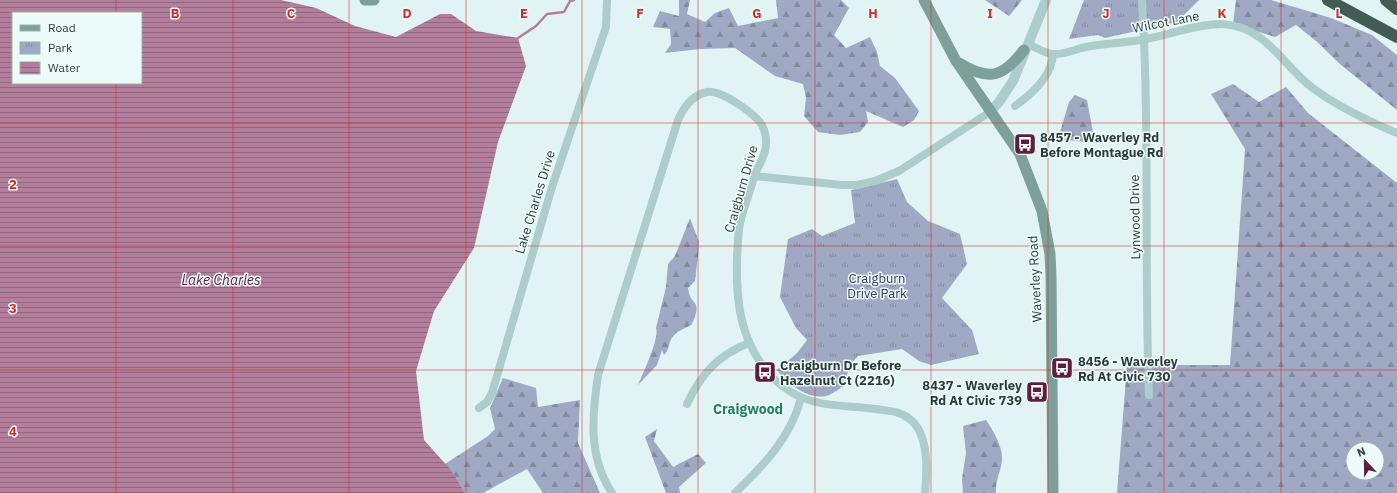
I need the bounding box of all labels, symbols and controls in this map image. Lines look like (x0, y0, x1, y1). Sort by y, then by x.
text: B (171, 5, 180, 22)
text: C (287, 5, 296, 22)
text: D (402, 5, 412, 22)
text: E (520, 5, 528, 22)
text: F (636, 5, 644, 22)
text: G (752, 5, 762, 22)
text: H (868, 5, 878, 22)
text: I (987, 5, 993, 22)
text: J (1102, 5, 1110, 22)
text: K (1217, 5, 1227, 22)
text: L (1336, 5, 1343, 22)
street label: Wilcot Lane (1131, 7, 1201, 37)
legend (12, 12, 142, 84)
text: Road (48, 20, 76, 35)
text: Park (48, 40, 73, 55)
text: Water (48, 60, 81, 75)
place label: 8457 - Waverley Rd Before Montague Rd (1040, 129, 1163, 161)
bus stop icon: 8457 - Waverley Rd Before Montague Rd (1012, 131, 1038, 157)
street label: Craigburn Drive (720, 143, 762, 235)
street label: Lake Charles Drive (511, 148, 559, 256)
street label: Lynwood Drive (1126, 174, 1144, 260)
text: 2 (9, 176, 17, 193)
street label: Waverley Road (1024, 235, 1046, 323)
park label: Craigburn Drive Park (847, 270, 907, 302)
water label: Lake Charles (181, 271, 261, 289)
text: 3 (9, 300, 17, 317)
place label: 8456 - Waverley Rd At Civic 730 (1078, 353, 1178, 385)
bus stop icon: 8456 - Waverley Rd At Civic 730 (1049, 355, 1075, 381)
place label: Craigburn Dr Before Hazelnut Ct (2216) (780, 357, 901, 389)
bus stop icon: Craigburn Dr Before Hazelnut Ct (2216) (752, 359, 778, 385)
place label: 8437 - Waverley Rd At Civic 739 (922, 377, 1022, 409)
bus stop icon: 8437 - Waverley Rd At Civic 739 (1024, 379, 1050, 405)
district label: Craigwood (713, 400, 783, 418)
text: 4 (9, 423, 17, 440)
north arrow (1345, 441, 1385, 481)
text: N (1355, 444, 1368, 460)

